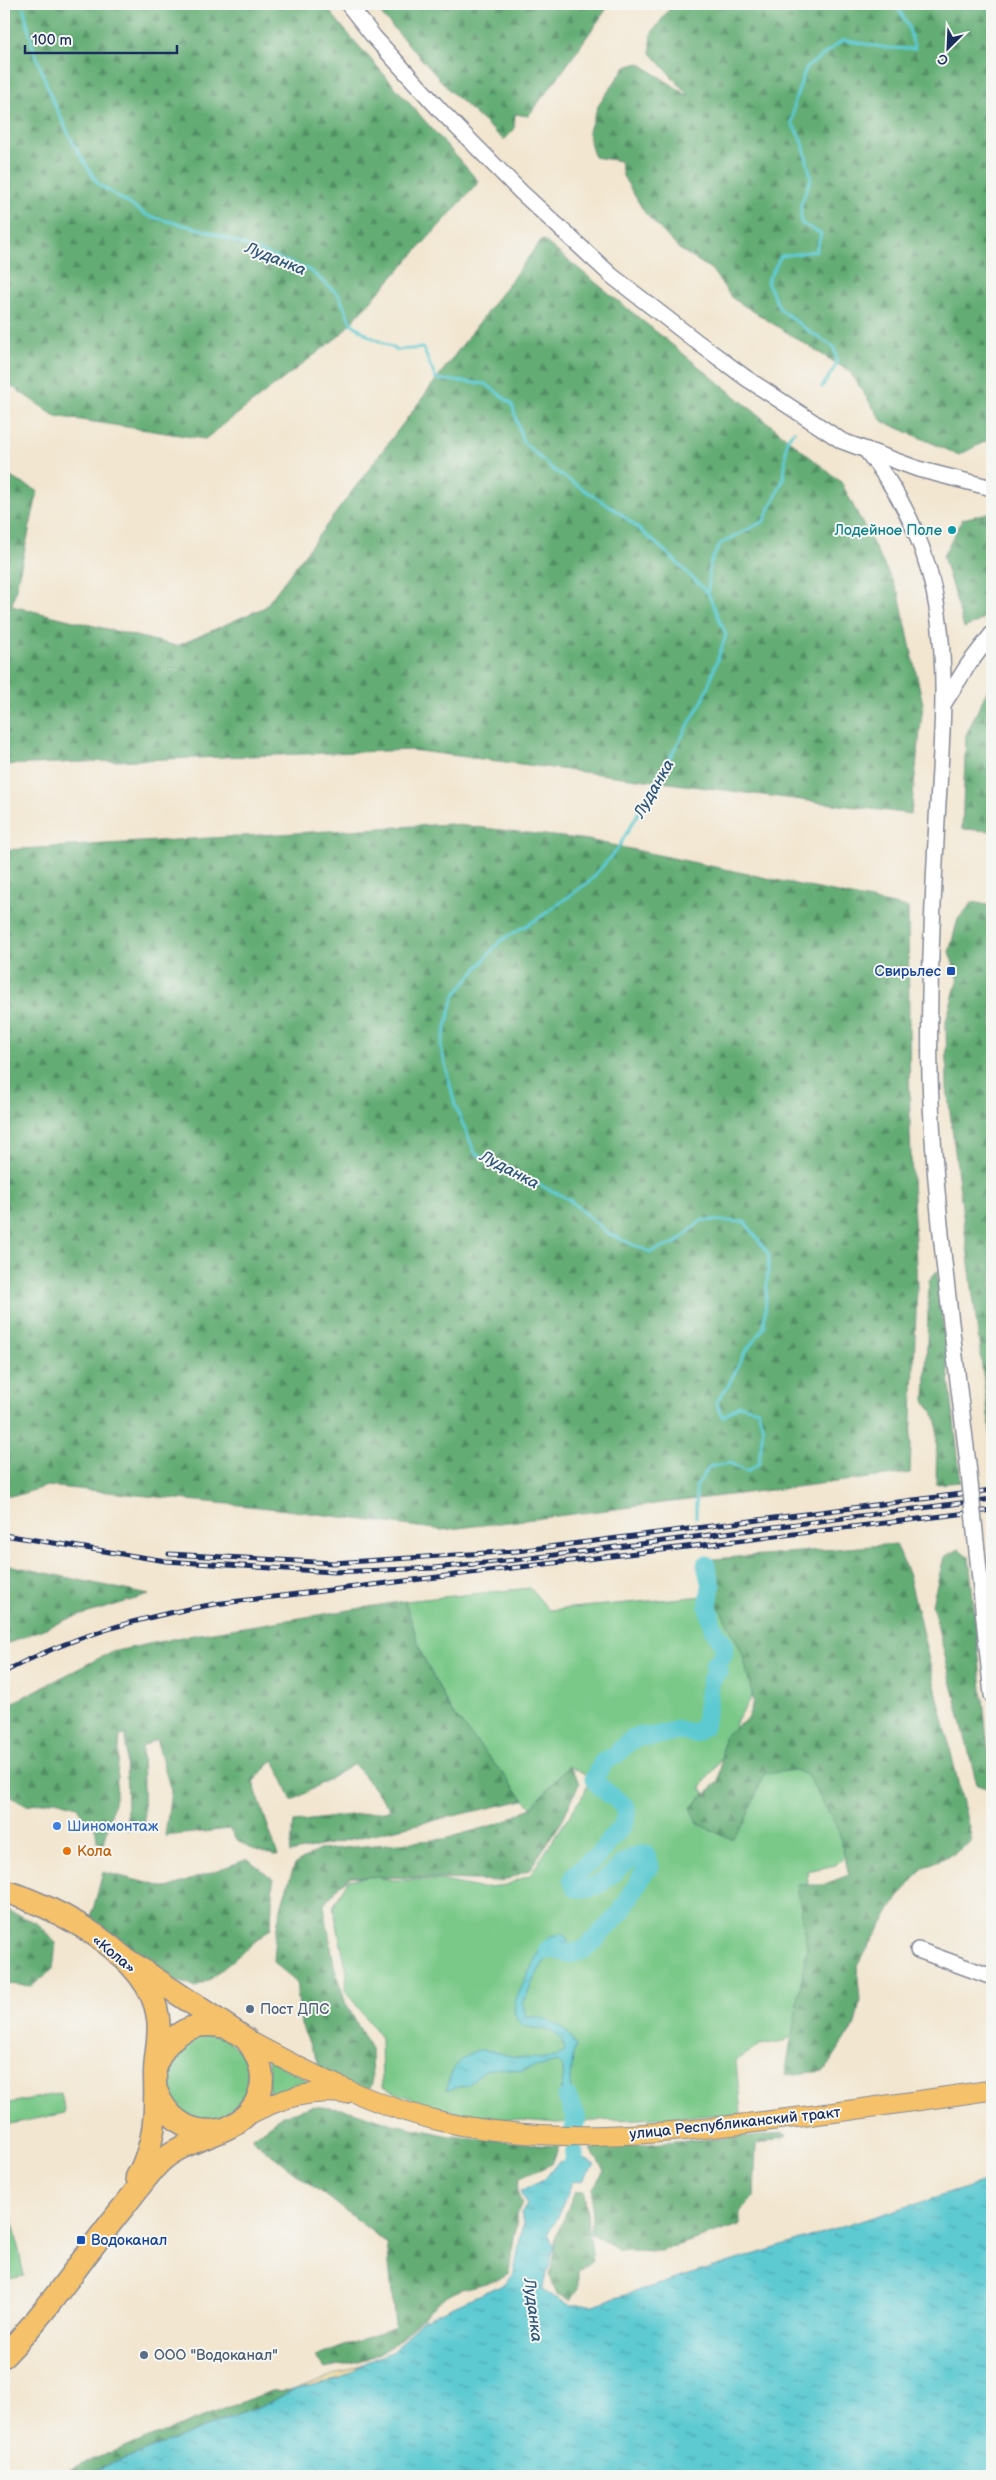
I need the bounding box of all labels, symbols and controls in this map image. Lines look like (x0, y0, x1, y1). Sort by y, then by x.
scale bar (25, 22, 178, 54)
north arrow (924, 22, 974, 72)
text: 100 m (32, 31, 72, 50)
text: С (935, 50, 951, 69)
water label: Луданка (241, 238, 309, 280)
place label: Лодейное Поле (833, 521, 942, 540)
marker: Лодейное Поле (946, 524, 958, 536)
water label: Луданка (630, 756, 678, 822)
place label: Свирьлес (875, 962, 942, 981)
marker: Свирьлес (945, 965, 957, 977)
water label: Луданка (476, 1146, 542, 1194)
place label: Шиномонтаж (67, 1817, 159, 1836)
marker: Шиномонтаж (51, 1820, 63, 1832)
place label: Кола (77, 1842, 112, 1861)
marker: Кола (61, 1845, 73, 1857)
street label: «Кола» (88, 1931, 139, 1978)
place label: Пост ДПС (260, 2000, 329, 2019)
marker: Пост ДПС (244, 2003, 256, 2015)
street label: улица Республиканский тракт (629, 2103, 842, 2144)
place label: Водоканал (91, 2231, 167, 2250)
marker: Водоканал (75, 2234, 87, 2246)
water label: Луданка (519, 2276, 546, 2343)
place label: ООО "Водоканал" (154, 2346, 278, 2365)
marker: ООО "Водоканал" (138, 2349, 150, 2361)

